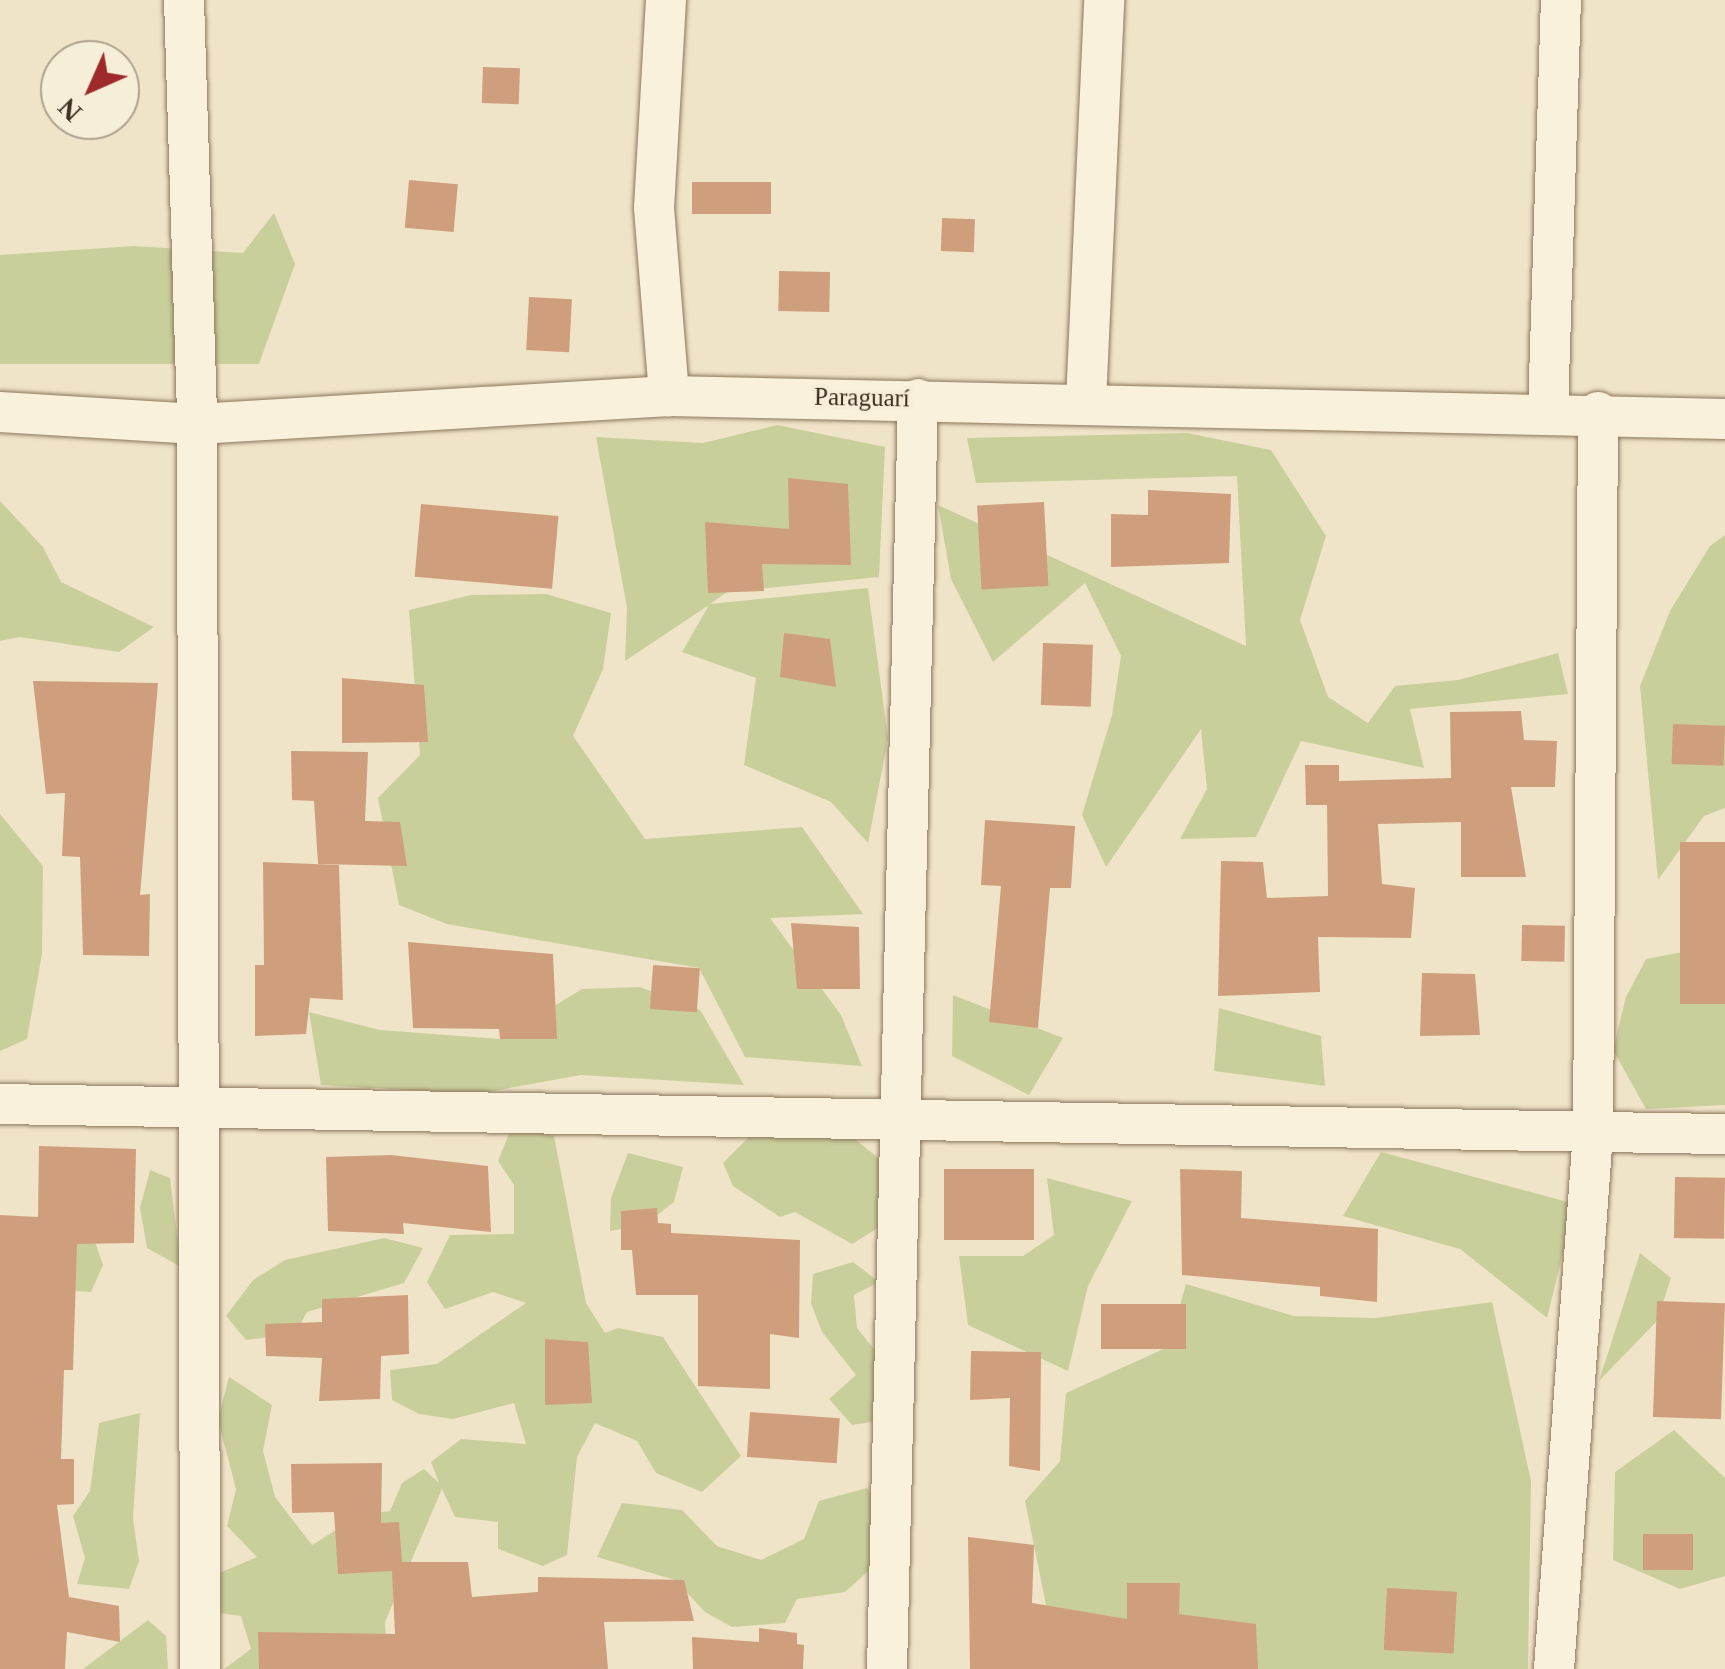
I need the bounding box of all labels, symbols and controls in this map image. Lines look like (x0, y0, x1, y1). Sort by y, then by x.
north arrow (40, 40, 140, 140)
text: N (52, 92, 88, 128)
street label: Paraguarí (814, 382, 910, 414)

